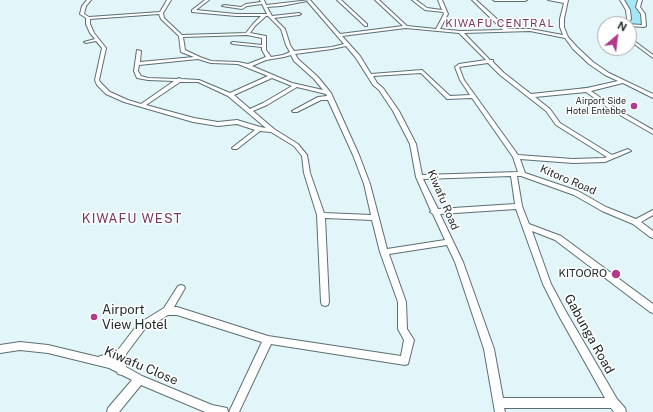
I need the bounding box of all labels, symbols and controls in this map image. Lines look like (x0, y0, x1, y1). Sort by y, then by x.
north arrow (597, 16, 637, 56)
district label: KIWAFU CENTRAL (445, 17, 555, 31)
text: N (616, 19, 629, 34)
place label: Airport Side Hotel Entebbe (566, 96, 626, 117)
marker: Airport Side Hotel Entebbe (629, 101, 639, 111)
street label: Kitoro Road (538, 162, 598, 198)
street label: Kiwafu Road (424, 168, 462, 232)
district label: KIWAFU WEST (82, 211, 182, 227)
place label: KITOORO (558, 267, 607, 281)
marker: KITOORO (610, 268, 622, 280)
street label: Gabunga Road (561, 291, 617, 377)
place label: Airport View Hotel (102, 302, 168, 333)
marker: Airport View Hotel (89, 312, 99, 322)
street label: Kiwafu Close (102, 343, 180, 389)

